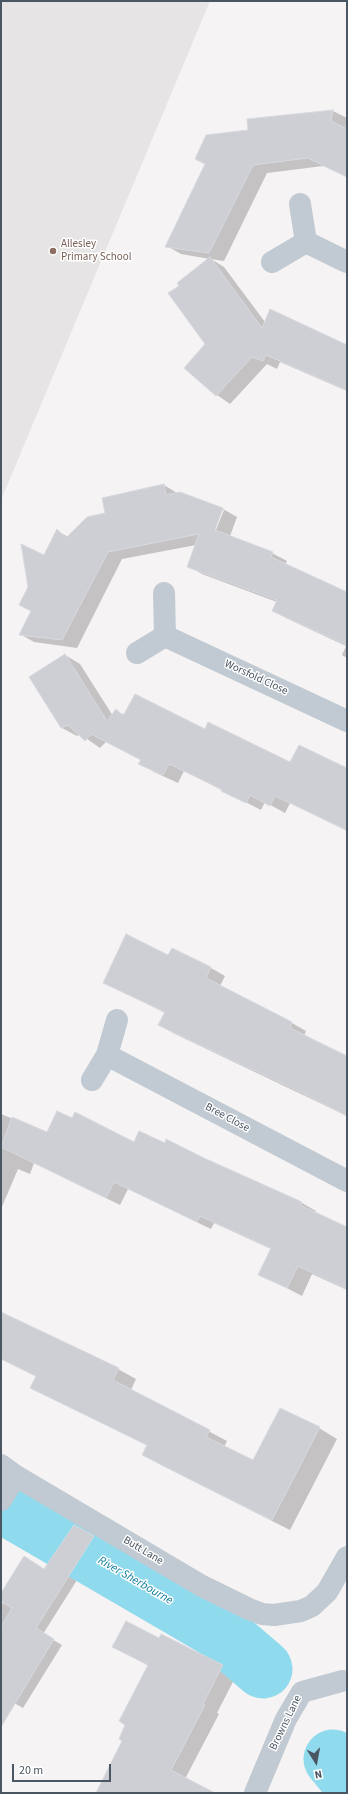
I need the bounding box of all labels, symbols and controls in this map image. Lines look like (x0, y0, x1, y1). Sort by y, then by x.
place label: Allesley Primary School (61, 238, 131, 264)
marker: Allesley Primary School (48, 246, 58, 256)
street label: Worsfold Close (222, 658, 290, 698)
street label: Bree Close (203, 1101, 251, 1135)
street label: Butt Lane (121, 1534, 165, 1568)
water label: River Sherbourne (95, 1554, 175, 1608)
street label: Browns Lane (267, 1694, 305, 1752)
north arrow (296, 1742, 336, 1782)
scale bar (14, 1756, 113, 1782)
text: 20 m (19, 1762, 43, 1779)
text: N (313, 1766, 323, 1782)

